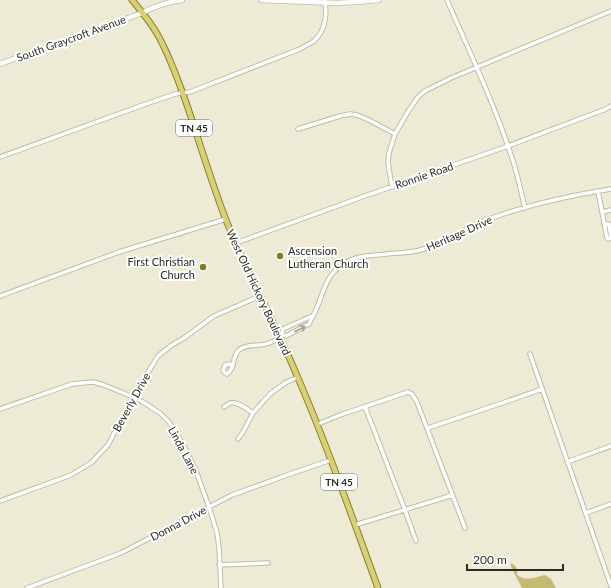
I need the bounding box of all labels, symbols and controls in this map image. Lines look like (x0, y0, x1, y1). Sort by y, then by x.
street label: South Graycroft Avenue (15, 12, 128, 64)
road number: TN 45 (176, 120, 212, 136)
street label: Ronnie Road (393, 159, 455, 191)
street label: Heritage Drive (424, 213, 494, 253)
street label: West Old Hickory Boulevard (224, 227, 294, 357)
place label: Ascension Lutheran Church (288, 244, 368, 270)
marker: Ascension Lutheran Church (275, 251, 285, 261)
place label: First Christian Church (127, 255, 195, 281)
marker: First Christian Church (198, 262, 208, 272)
one-way arrow (294, 325, 306, 332)
street label: Beverly Drive (110, 370, 153, 434)
street label: Linda Lane (166, 424, 202, 476)
road number: TN 45 (321, 474, 357, 490)
street label: Donna Drive (148, 503, 208, 543)
scale bar (467, 546, 563, 572)
text: 200 m (473, 552, 507, 567)

